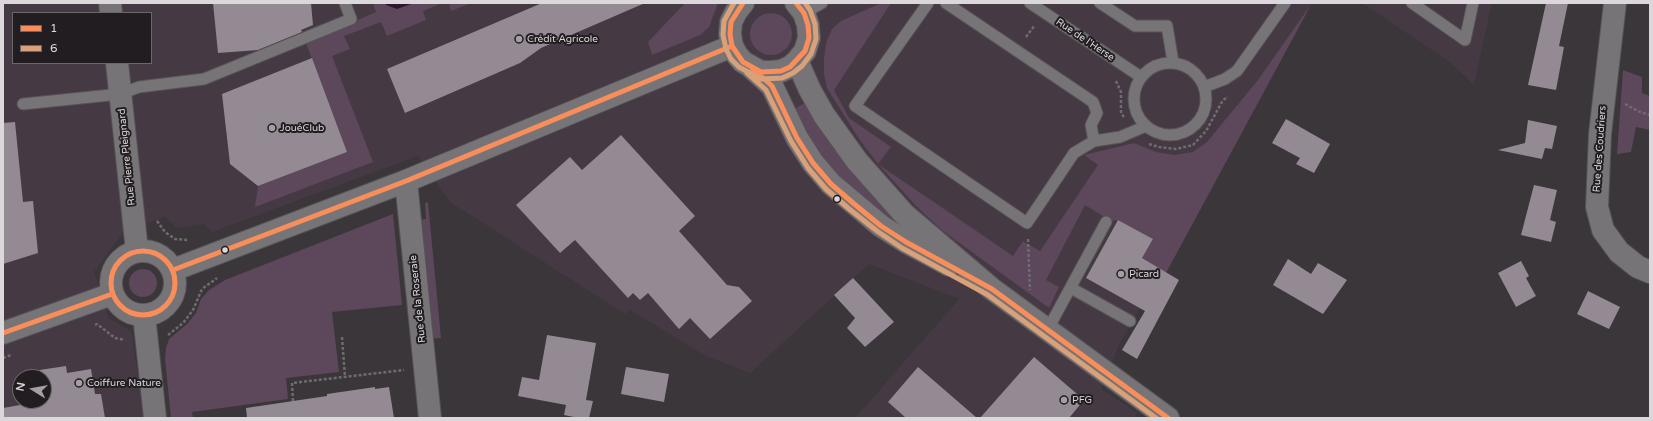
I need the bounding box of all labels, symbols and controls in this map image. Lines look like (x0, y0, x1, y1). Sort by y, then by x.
legend (12, 12, 152, 64)
street label: Rue de l'Herse (1053, 16, 1117, 64)
text: 1 (50, 21, 58, 35)
place label: Crédit Agricole (527, 33, 598, 45)
marker: Crédit Agricole (514, 34, 524, 44)
text: 6 (50, 41, 58, 55)
street label: Rue des Coudriers (1591, 105, 1609, 193)
street label: Rue Pierre Pleignard (116, 108, 138, 206)
place label: JouéClub (280, 122, 324, 134)
marker: JouéClub (267, 123, 277, 133)
unlabelled marker (832, 194, 842, 204)
unlabelled marker (220, 245, 230, 255)
street label: Rue de la Roseraie (407, 255, 429, 343)
place label: Picard (1129, 268, 1159, 280)
marker: Picard (1116, 269, 1126, 279)
north arrow (12, 369, 52, 409)
place label: Coiffure Nature (87, 377, 161, 389)
marker: Coiffure Nature (74, 378, 84, 388)
text: N (13, 381, 28, 392)
place label: PFG (1072, 394, 1092, 406)
marker: PFG (1059, 395, 1069, 405)

